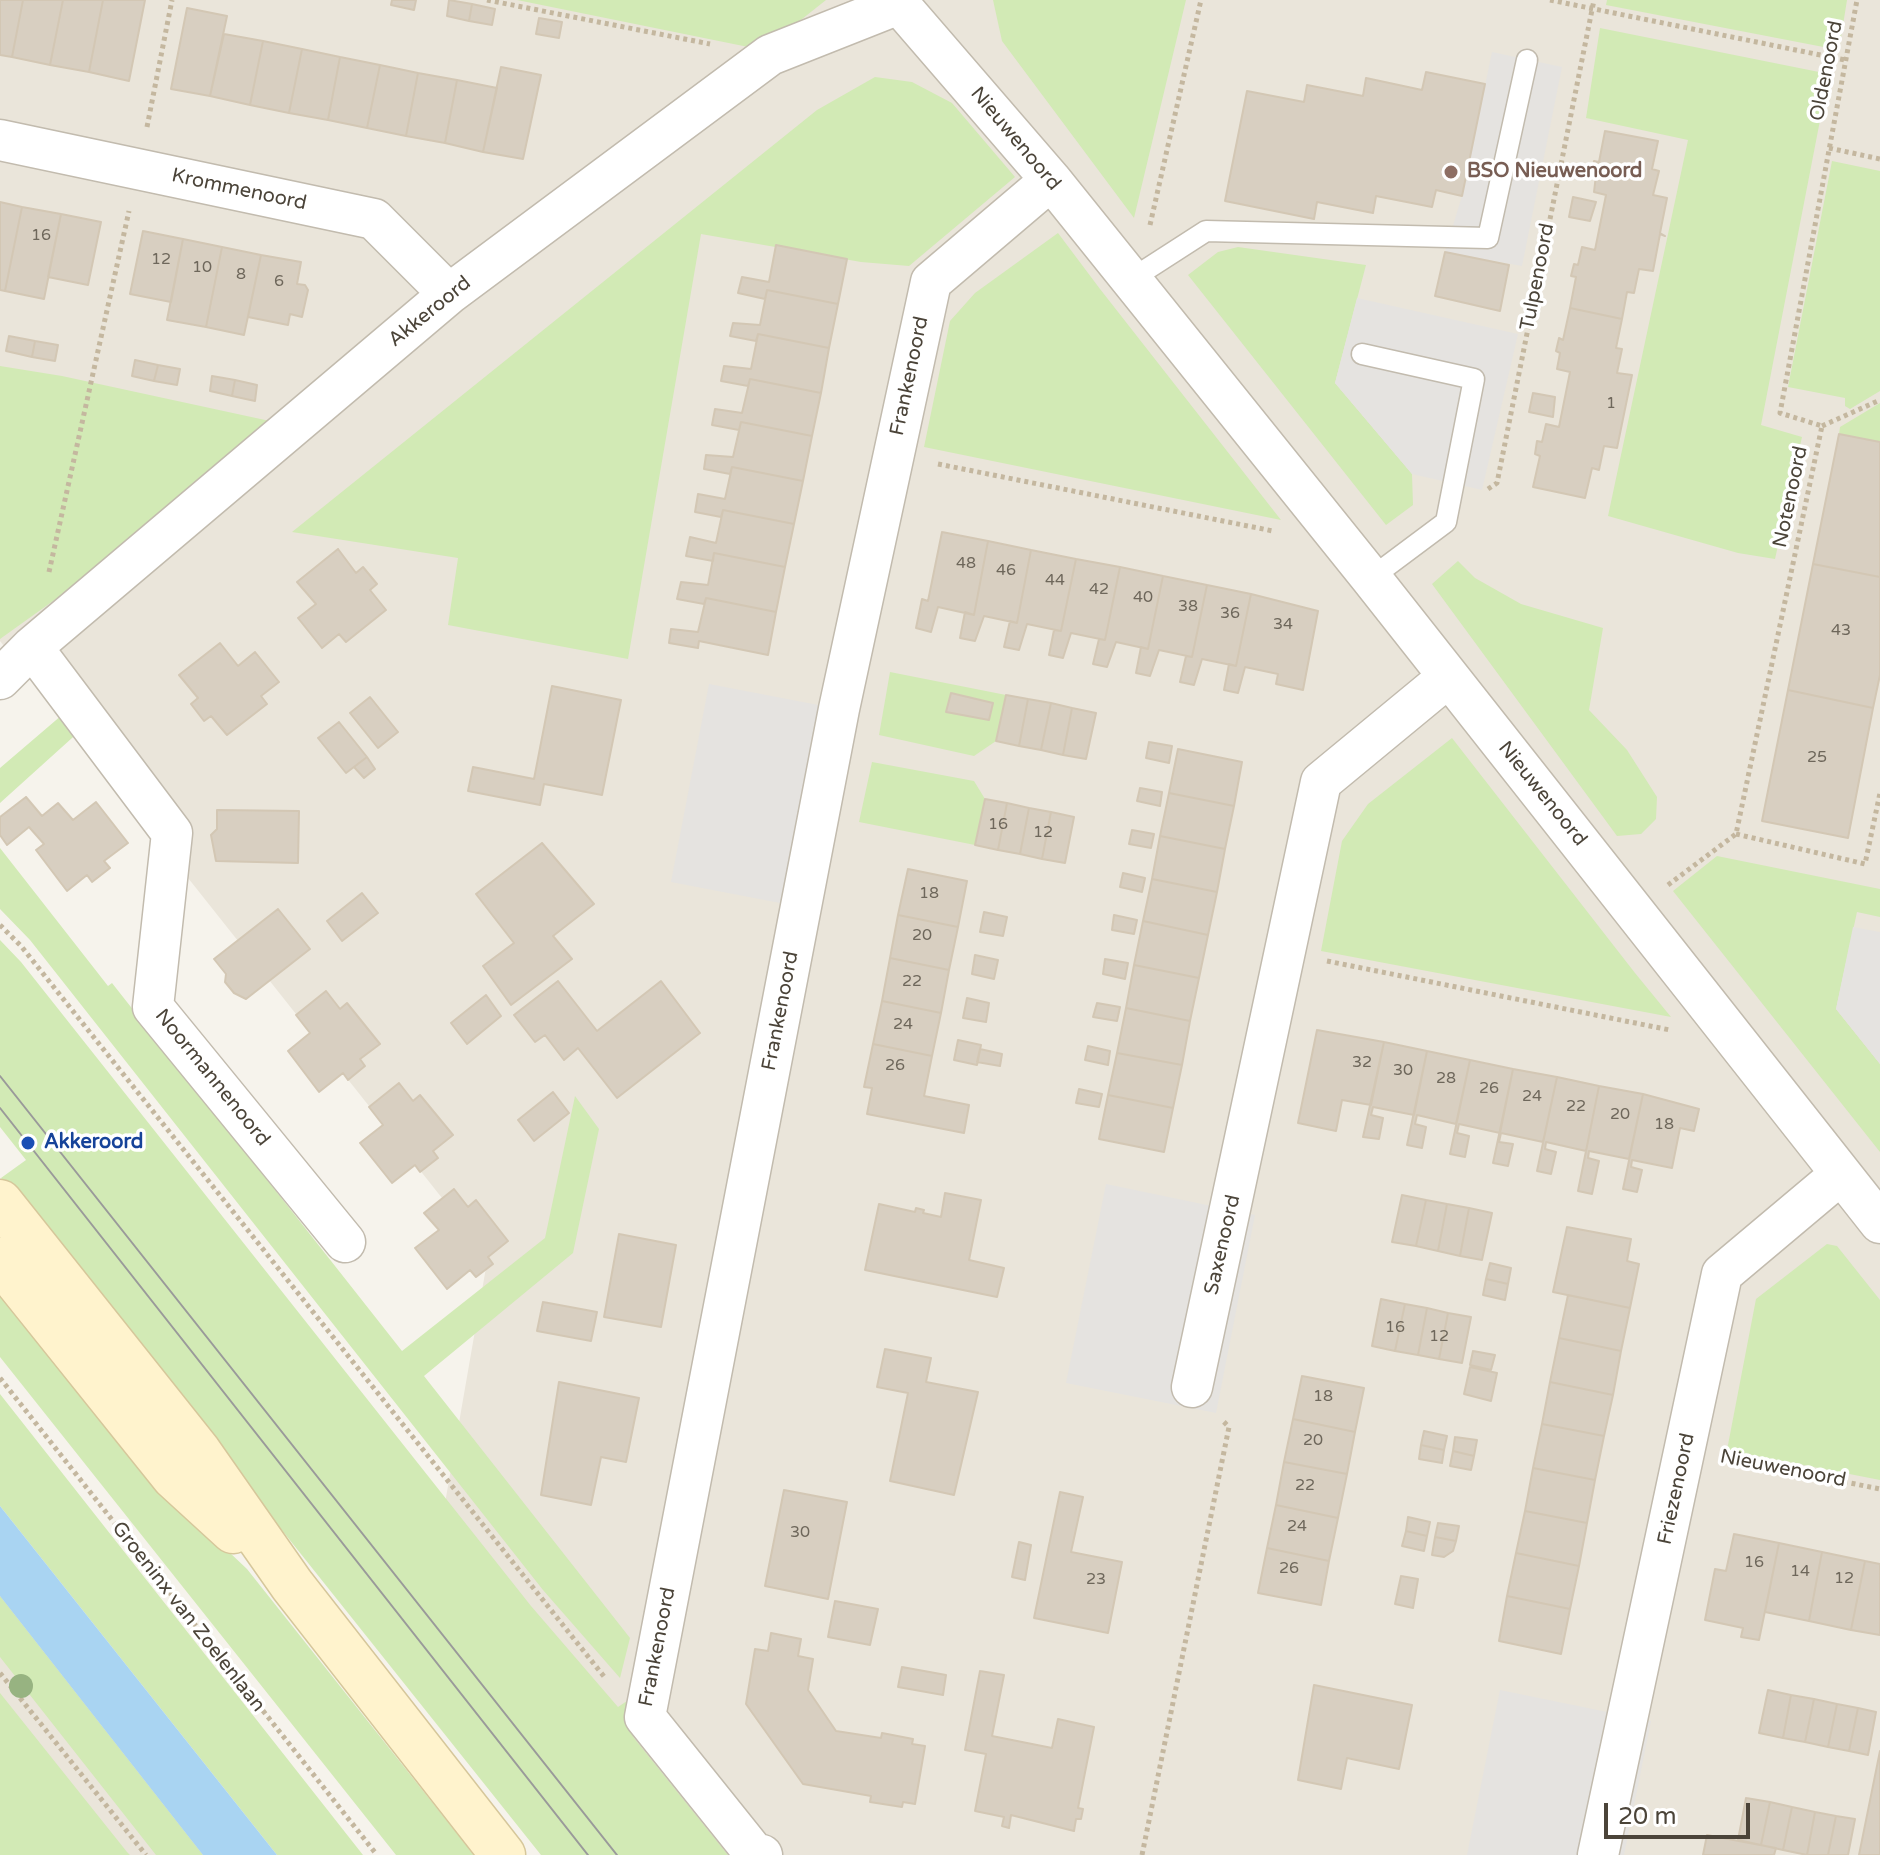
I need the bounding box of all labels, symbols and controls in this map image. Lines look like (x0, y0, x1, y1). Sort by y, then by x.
street label: Oldenoord (1806, 19, 1848, 123)
street label: Nieuwenoord (965, 82, 1065, 196)
place label: BSO Nieuwenoord (1467, 160, 1642, 184)
marker: BSO Nieuwenoord (1442, 163, 1460, 181)
street label: Krommenoord (169, 164, 309, 216)
street label: Tulpenoord (1516, 221, 1560, 333)
house number: 16 (31, 226, 51, 246)
house number: 12 (151, 250, 171, 270)
house number: 10 (192, 258, 212, 278)
house number: 8 (236, 265, 246, 285)
street label: Akkeroord (384, 271, 476, 353)
house number: 6 (274, 272, 284, 292)
street label: Frankenoord (886, 314, 934, 438)
house number: 1 (1606, 394, 1616, 414)
street label: Notenoord (1769, 444, 1813, 550)
house number: 48 (956, 554, 976, 574)
house number: 46 (996, 561, 1016, 581)
house number: 44 (1045, 571, 1065, 591)
house number: 42 (1089, 580, 1109, 600)
house number: 40 (1133, 588, 1153, 608)
house number: 38 (1178, 597, 1198, 617)
house number: 36 (1220, 604, 1240, 624)
house number: 34 (1273, 615, 1293, 635)
house number: 43 (1831, 621, 1851, 641)
street label: Nieuwenoord (1492, 737, 1592, 851)
house number: 25 (1807, 748, 1827, 768)
house number: 16 (988, 815, 1008, 835)
house number: 12 (1033, 823, 1053, 843)
house number: 18 (919, 884, 939, 904)
house number: 20 (912, 926, 932, 946)
street label: Frankenoord (758, 949, 804, 1073)
house number: 22 (902, 972, 922, 992)
street label: Noormannenoord (149, 1005, 275, 1151)
house number: 24 (893, 1015, 913, 1035)
house number: 32 (1352, 1053, 1372, 1073)
house number: 26 (885, 1056, 905, 1076)
house number: 30 (1393, 1061, 1413, 1081)
house number: 28 (1436, 1069, 1456, 1089)
house number: 26 (1479, 1079, 1499, 1099)
house number: 24 (1522, 1087, 1542, 1107)
house number: 22 (1566, 1097, 1586, 1117)
house number: 20 (1610, 1105, 1630, 1125)
house number: 18 (1654, 1115, 1674, 1135)
place label: Akkeroord (44, 1131, 143, 1155)
marker: Akkeroord (19, 1134, 37, 1152)
street label: Saxenoord (1200, 1193, 1246, 1297)
house number: 16 (1385, 1318, 1405, 1338)
house number: 12 (1429, 1327, 1449, 1347)
house number: 18 (1313, 1387, 1333, 1407)
house number: 20 (1303, 1431, 1323, 1451)
street label: Friezenoord (1653, 1431, 1701, 1547)
street label: Nieuwenoord (1718, 1445, 1848, 1493)
house number: 22 (1295, 1476, 1315, 1496)
street label: Groeninx van Zoelenlaan (106, 1517, 270, 1717)
house number: 24 (1287, 1517, 1307, 1537)
house number: 30 (790, 1523, 810, 1543)
house number: 16 (1744, 1553, 1764, 1573)
house number: 26 (1279, 1559, 1299, 1579)
house number: 14 (1790, 1562, 1810, 1582)
house number: 12 (1834, 1569, 1854, 1589)
house number: 23 (1086, 1570, 1106, 1590)
street label: Frankenoord (635, 1585, 681, 1709)
scale bar (1608, 1787, 1754, 1837)
text: 20 m (1618, 1802, 1676, 1831)

